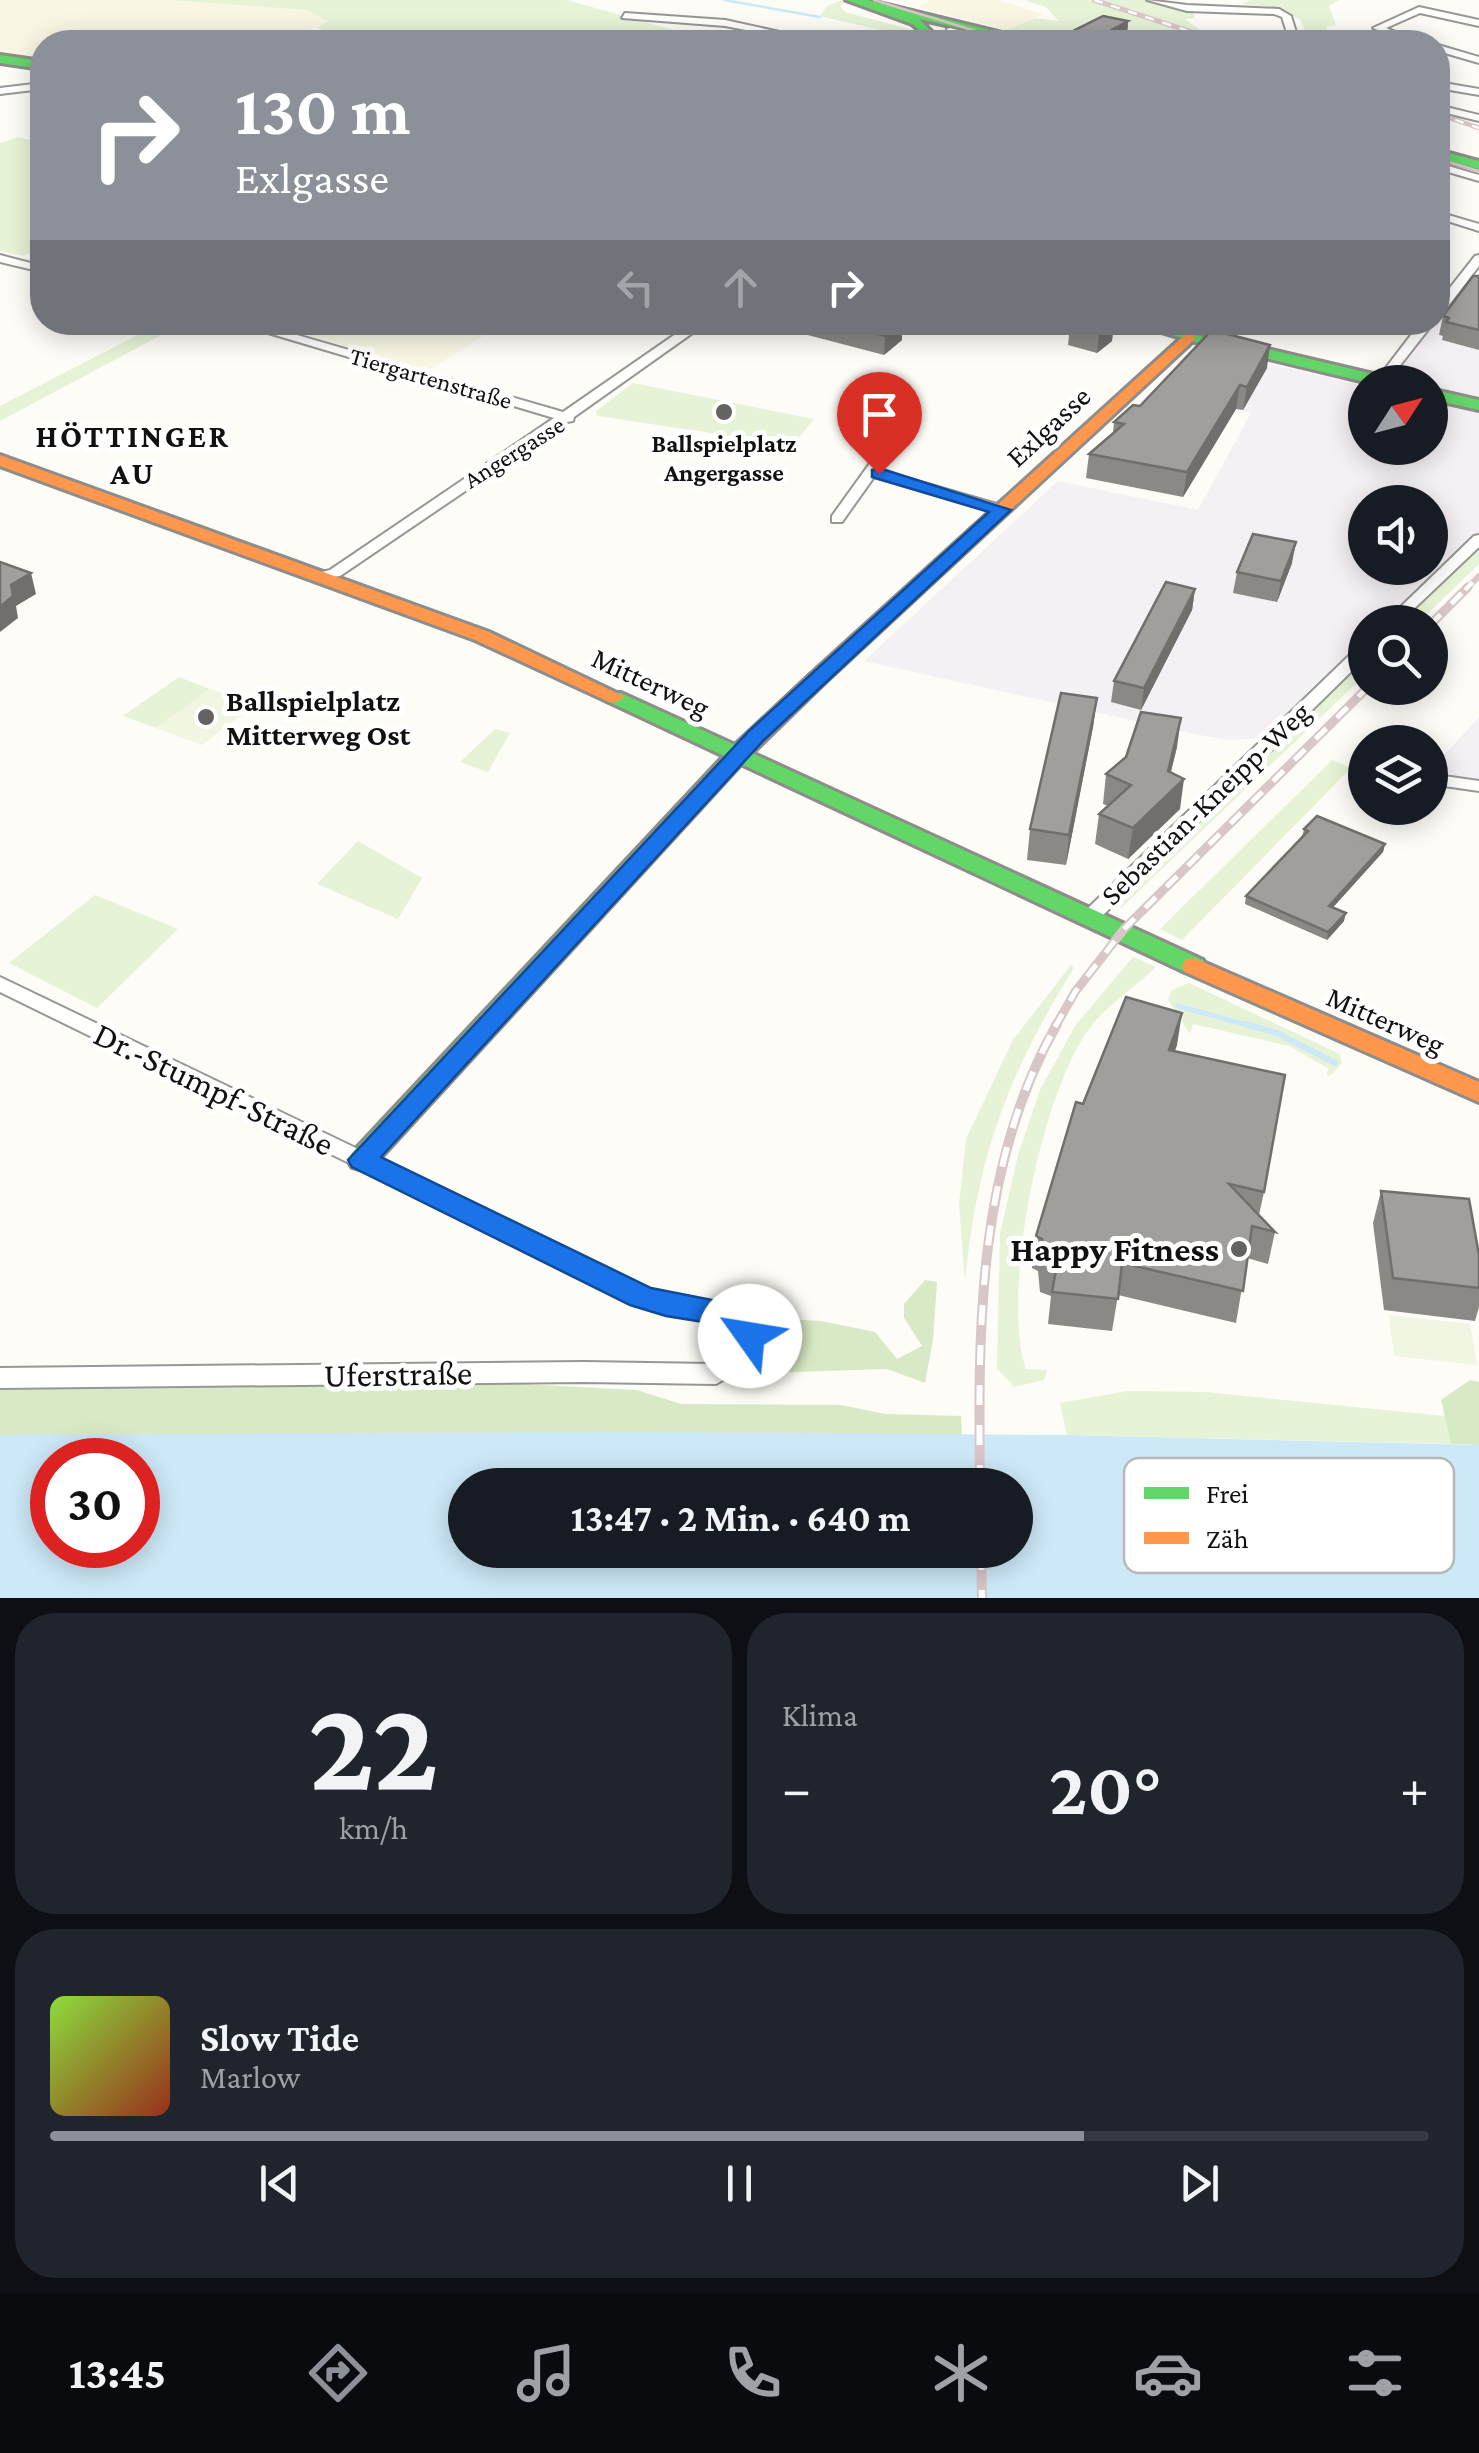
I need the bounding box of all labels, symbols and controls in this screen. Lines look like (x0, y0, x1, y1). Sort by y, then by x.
icon: right (70, 70, 200, 200)
text: 130 m (235, 71, 411, 149)
text: Exlgasse (235, 153, 389, 203)
icon: left (608, 260, 663, 315)
icon: ahead (713, 260, 768, 315)
icon: right (818, 260, 873, 315)
street label: Tiergartenstraße (347, 342, 515, 415)
north arrow (1348, 365, 1448, 465)
map controls (1348, 365, 1448, 825)
pin (837, 372, 922, 475)
street label: Exlgasse (999, 379, 1098, 474)
icon: arrive (852, 387, 907, 442)
marker: Ballspielplatz Angergasse (713, 401, 735, 423)
street label: Angergasse (459, 411, 570, 494)
district label: HÖTTINGER AU (35, 418, 231, 491)
place label: Ballspielplatz Angergasse (651, 430, 797, 486)
button: sound (1348, 485, 1448, 585)
button: search (1348, 605, 1448, 705)
street label: Mitterweg (587, 640, 715, 724)
place label: Ballspielplatz Mitterweg Ost (226, 684, 410, 751)
street label: Sebastian-Kneipp-Weg (1094, 695, 1317, 912)
marker: Ballspielplatz Mitterweg Ost (195, 706, 217, 728)
button: layers (1348, 725, 1448, 825)
street label: Mitterweg (1321, 979, 1450, 1062)
street label: Dr.-Stumpf-Straße (88, 1014, 340, 1164)
place label: Happy Fitness (1010, 1230, 1219, 1269)
marker: Happy Fitness (1228, 1238, 1250, 1260)
position arrow (698, 1284, 802, 1388)
street label: Uferstraße (323, 1353, 473, 1395)
speed limit sign: 30 (30, 1438, 160, 1568)
legend (1124, 1458, 1454, 1573)
text: Frei (1206, 1478, 1249, 1509)
text: 13:47 · 2 Min. · 640 m (571, 1497, 910, 1539)
text: Zäh (1206, 1523, 1249, 1554)
text: 22 (308, 1672, 439, 1817)
text: Klima (782, 1697, 858, 1733)
text: 20° (1049, 1747, 1162, 1830)
text: − (782, 1758, 811, 1819)
text: + (1400, 1758, 1429, 1819)
text: km/h (339, 1810, 408, 1846)
text: Slow Tide (200, 2017, 359, 2059)
text: Marlow (200, 2059, 300, 2095)
icon: previous (252, 2156, 307, 2211)
icon: pause (712, 2156, 767, 2211)
icon: next (1172, 2156, 1227, 2211)
icon: directions (303, 2338, 373, 2408)
icon: music (511, 2338, 581, 2408)
icon: phone (718, 2338, 788, 2408)
icon: climate (926, 2338, 996, 2408)
icon: car (1133, 2338, 1203, 2408)
icon: filters (1340, 2338, 1410, 2408)
text: 13:45 (69, 2348, 166, 2398)

